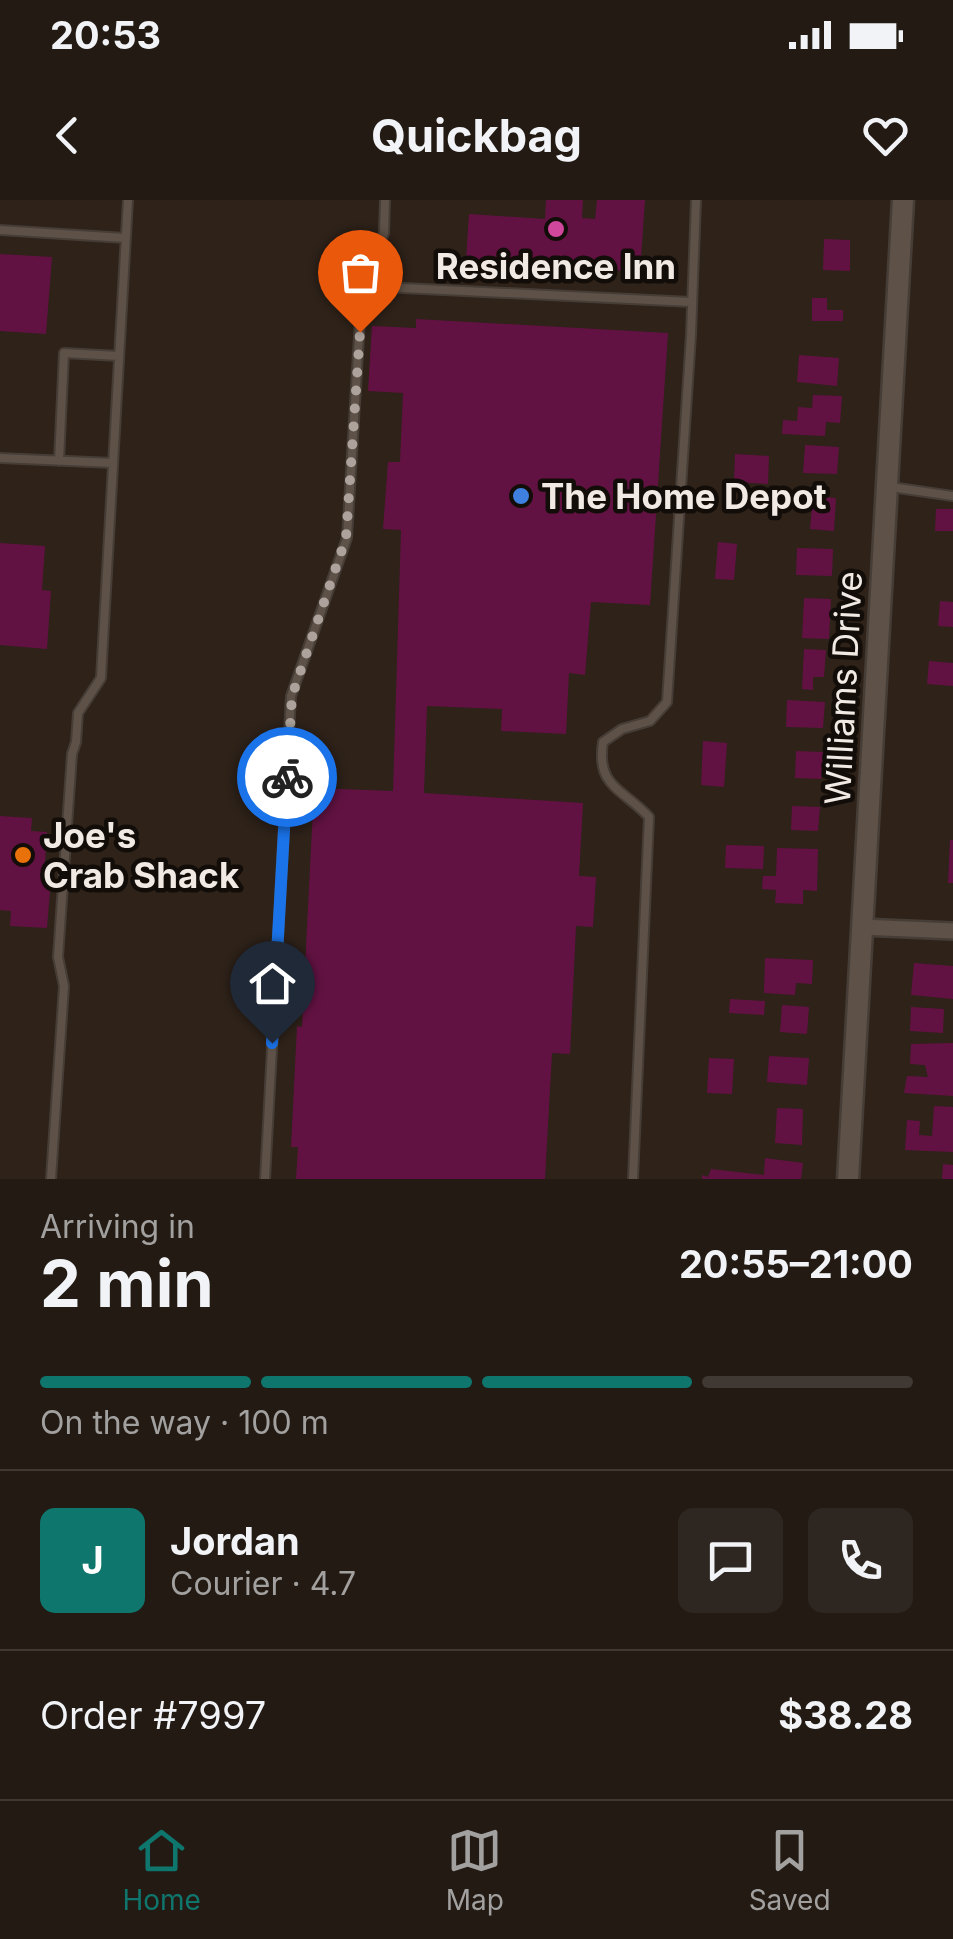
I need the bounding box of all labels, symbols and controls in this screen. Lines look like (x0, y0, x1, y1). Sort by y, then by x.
text: 20:53 (50, 12, 161, 58)
icon: back (40, 108, 95, 163)
text: Quickbag (371, 108, 582, 163)
icon: heart (858, 108, 913, 163)
marker: Residence Inn (545, 218, 567, 240)
pin (318, 230, 403, 333)
icon: bag (333, 245, 388, 300)
place label: Residence Inn (436, 245, 676, 287)
place label: The Home Depot (541, 475, 827, 517)
marker: The Home Depot (510, 485, 532, 507)
street label: Williams Drive (816, 570, 870, 806)
courier (237, 727, 337, 827)
icon: bike (260, 750, 315, 805)
place label: Joe's Crab Shack (43, 814, 240, 896)
marker: Joe's Crab Shack (12, 844, 34, 866)
pin (230, 941, 315, 1044)
icon: home (245, 956, 300, 1011)
text: Arriving in (40, 1207, 195, 1246)
text: 20:55–21:00 (679, 1241, 913, 1287)
text: 2 min (40, 1244, 214, 1323)
text: On the way · 100 m (40, 1403, 329, 1442)
button: chat (678, 1508, 783, 1613)
button: phone (808, 1508, 913, 1613)
text: Jordan (170, 1518, 300, 1564)
text: J (81, 1537, 104, 1583)
text: Courier · 4.7 (170, 1564, 356, 1603)
text: Order #7997 (40, 1692, 266, 1738)
text: $38.28 (778, 1692, 913, 1738)
tab: Home (122, 1823, 201, 1917)
tab: Map (446, 1823, 504, 1917)
tab: Saved (749, 1823, 831, 1917)

